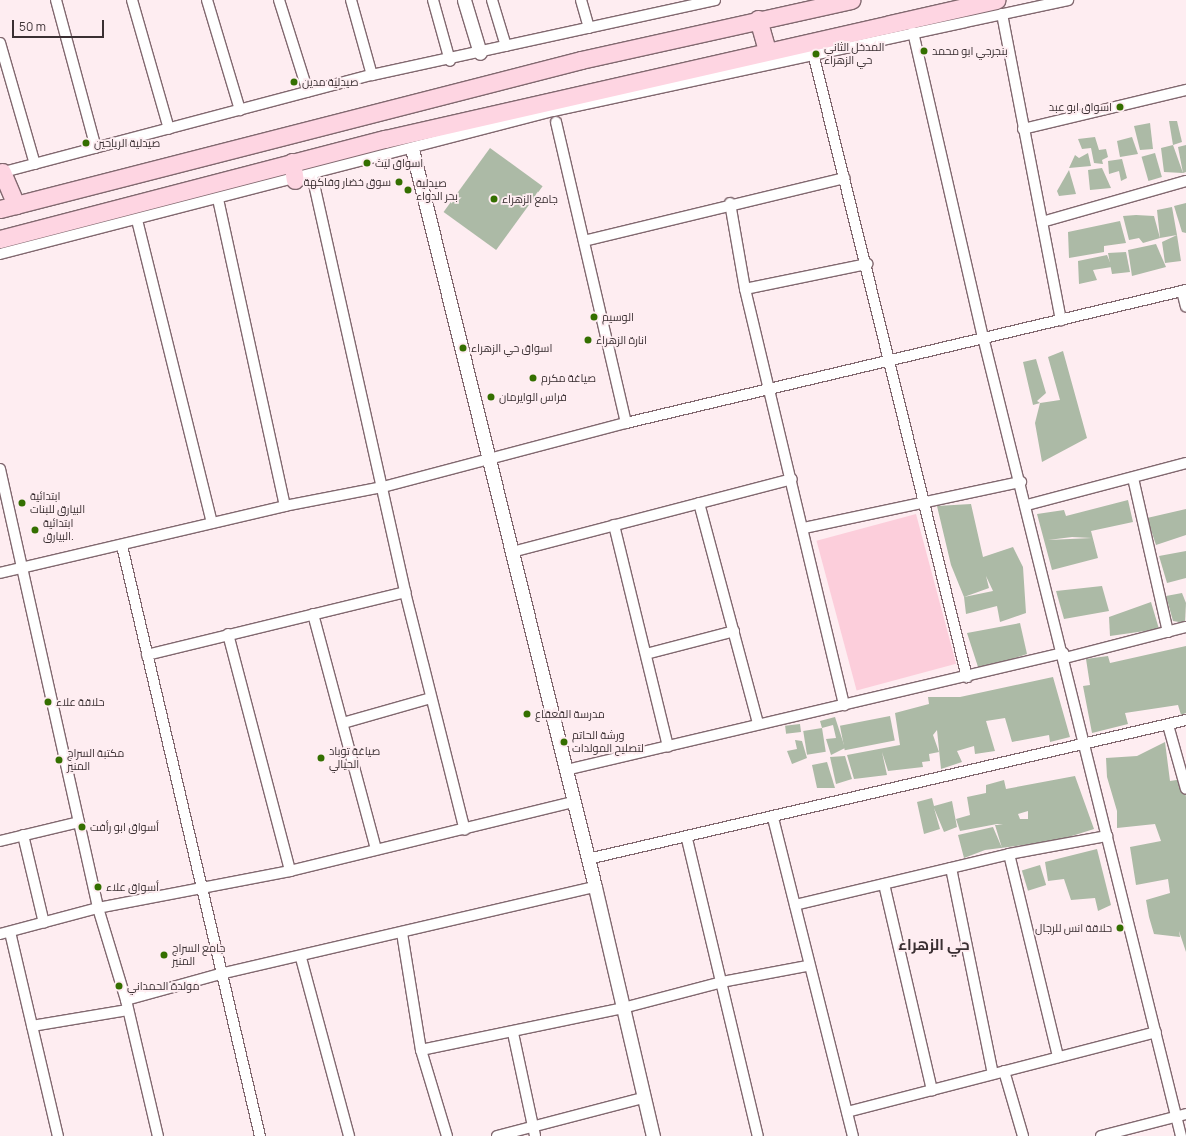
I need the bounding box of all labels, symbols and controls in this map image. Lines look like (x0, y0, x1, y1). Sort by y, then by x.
scale bar (14, 12, 106, 38)
text: 50 m (19, 18, 46, 35)
place label: المدخل الثاني حي الزهراء (824, 41, 884, 67)
place label: بنجرجي ابو محمد (932, 44, 1008, 58)
marker: بنجرجي ابو محمد (919, 46, 929, 56)
marker: المدخل الثاني حي الزهراء (811, 49, 821, 59)
place label: صيدلية مدين (302, 75, 359, 89)
marker: صيدلية مدين (289, 77, 299, 87)
place label: اسواق ابو عبد (1049, 100, 1112, 114)
marker: اسواق ابو عبد (1115, 102, 1125, 112)
place label: صيدلية الرياحين (94, 136, 160, 150)
marker: صيدلية الرياحين (81, 138, 91, 148)
place label: اسواق ليث (375, 156, 423, 170)
marker: اسواق ليث (362, 158, 372, 168)
place label: سوق خضار وفاكهة (304, 175, 391, 189)
marker: سوق خضار وفاكهة (394, 177, 404, 187)
place label: صيدلية بحر الدواء (416, 177, 458, 203)
marker: صيدلية بحر الدواء (403, 185, 413, 195)
place label: جامع الزهراء (502, 192, 558, 206)
marker: جامع الزهراء (489, 194, 499, 204)
place label: الوسيم (602, 310, 634, 324)
marker: الوسيم (589, 312, 599, 322)
place label: انارة الزهراء (596, 333, 647, 347)
marker: انارة الزهراء (583, 335, 593, 345)
place label: اسواق حي الزهراء (471, 341, 552, 355)
marker: اسواق حي الزهراء (458, 343, 468, 353)
place label: صياغة مكرم (541, 371, 596, 385)
marker: صياغة مكرم (528, 373, 538, 383)
place label: فراس الوايرمان (499, 390, 567, 404)
marker: فراس الوايرمان (486, 392, 496, 402)
place label: ابتدائية البيارق للبنات (30, 490, 85, 516)
marker: ابتدائية البيارق للبنات (17, 498, 27, 508)
place label: ابتدائية البيارق. (43, 517, 74, 543)
marker: ابتدائية البيارق. (30, 525, 40, 535)
place label: حلاقة علاء (56, 695, 105, 709)
marker: حلاقة علاء (43, 697, 53, 707)
place label: مدرسة القعقاع (535, 707, 605, 721)
marker: مدرسة القعقاع (522, 709, 532, 719)
place label: ورشة الحاتم لتصليح المولدات (572, 729, 644, 755)
marker: ورشة الحاتم لتصليح المولدات (559, 737, 569, 747)
place label: صياغة توباد الحيالي (329, 745, 380, 771)
place label: مكتبة السراج المنير (67, 747, 124, 773)
marker: صياغة توباد الحيالي (316, 753, 326, 763)
marker: مكتبة السراج المنير (54, 755, 64, 765)
place label: أسواق ابو رأفت (90, 820, 159, 834)
marker: أسواق ابو رأفت (77, 822, 87, 832)
place label: أسواق علاء (106, 880, 159, 894)
marker: أسواق علاء (93, 882, 103, 892)
place label: حلاقة انس للرجال (1035, 921, 1112, 935)
marker: حلاقة انس للرجال (1115, 923, 1125, 933)
district label: حي الزهراء (898, 936, 970, 954)
place label: جامع السراج المنير (172, 942, 225, 968)
marker: جامع السراج المنير (159, 950, 169, 960)
place label: مولدة الحمداني (127, 979, 200, 993)
marker: مولدة الحمداني (114, 981, 124, 991)

